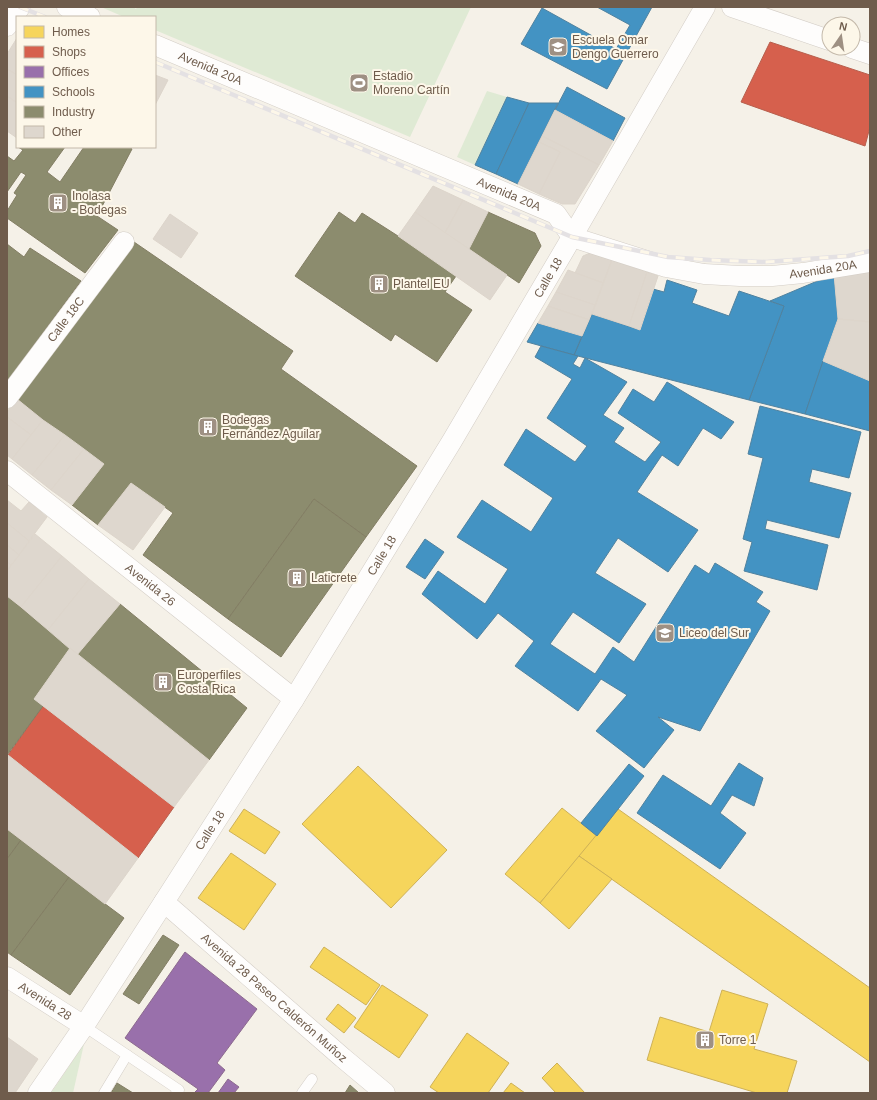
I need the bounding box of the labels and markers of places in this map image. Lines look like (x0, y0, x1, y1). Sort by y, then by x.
place label: Escuela Omar Dengo Guerrero (572, 33, 659, 61)
school or university icon: Escuela Omar Dengo Guerrero (547, 36, 569, 58)
place label: Estadio Moreno Cartín (373, 69, 450, 97)
sports icon: Estadio Moreno Cartín (348, 72, 370, 94)
place label: Inolasa - Bodegas (72, 189, 127, 217)
building icon: Inolasa - Bodegas (47, 192, 69, 214)
building icon: Plantel EU (368, 273, 390, 295)
place label: Plantel EU (393, 277, 450, 291)
place label: Bodegas Fernández Aguilar (222, 413, 319, 441)
building icon: Bodegas Fernández Aguilar (197, 416, 219, 438)
building icon: Laticrete (286, 567, 308, 589)
place label: Laticrete (311, 571, 357, 585)
school or university icon: Liceo del Sur (654, 622, 676, 644)
place label: Liceo del Sur (679, 626, 749, 640)
place label: Europerfiles Costa Rica (177, 668, 241, 696)
building icon: Europerfiles Costa Rica (152, 671, 174, 693)
building icon: Torre 1 (694, 1029, 716, 1051)
place label: Torre 1 (719, 1033, 757, 1047)

